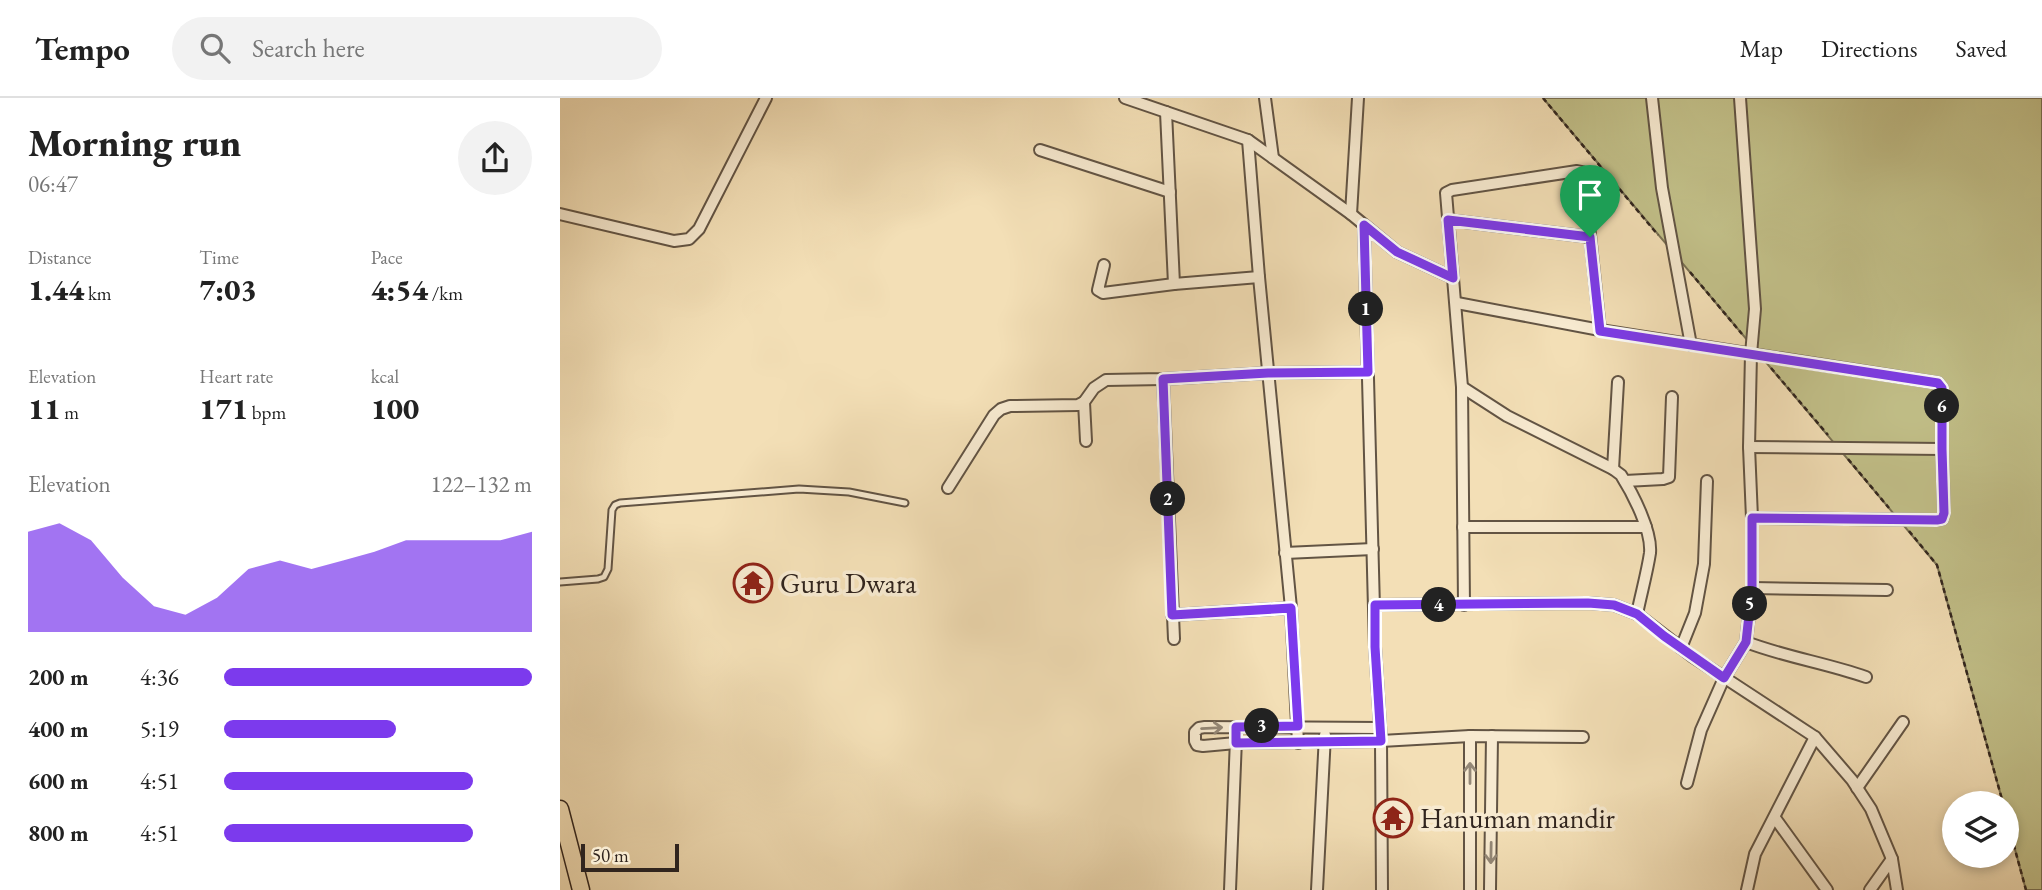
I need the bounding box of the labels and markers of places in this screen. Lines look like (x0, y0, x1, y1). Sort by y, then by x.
pin (1560, 165, 1620, 237)
pin: 1 (1348, 292, 1384, 326)
pin: 6 (1924, 388, 1960, 424)
pin: 2 (1150, 482, 1186, 516)
temple icon: Guru Dwara (732, 562, 774, 604)
place label: Guru Dwara (780, 565, 917, 601)
pin: 5 (1732, 587, 1768, 622)
pin: 4 (1422, 588, 1456, 622)
pin: 3 (1244, 708, 1280, 744)
temple icon: Hanuman mandir (1372, 797, 1414, 839)
place label: Hanuman mandir (1420, 800, 1616, 836)

